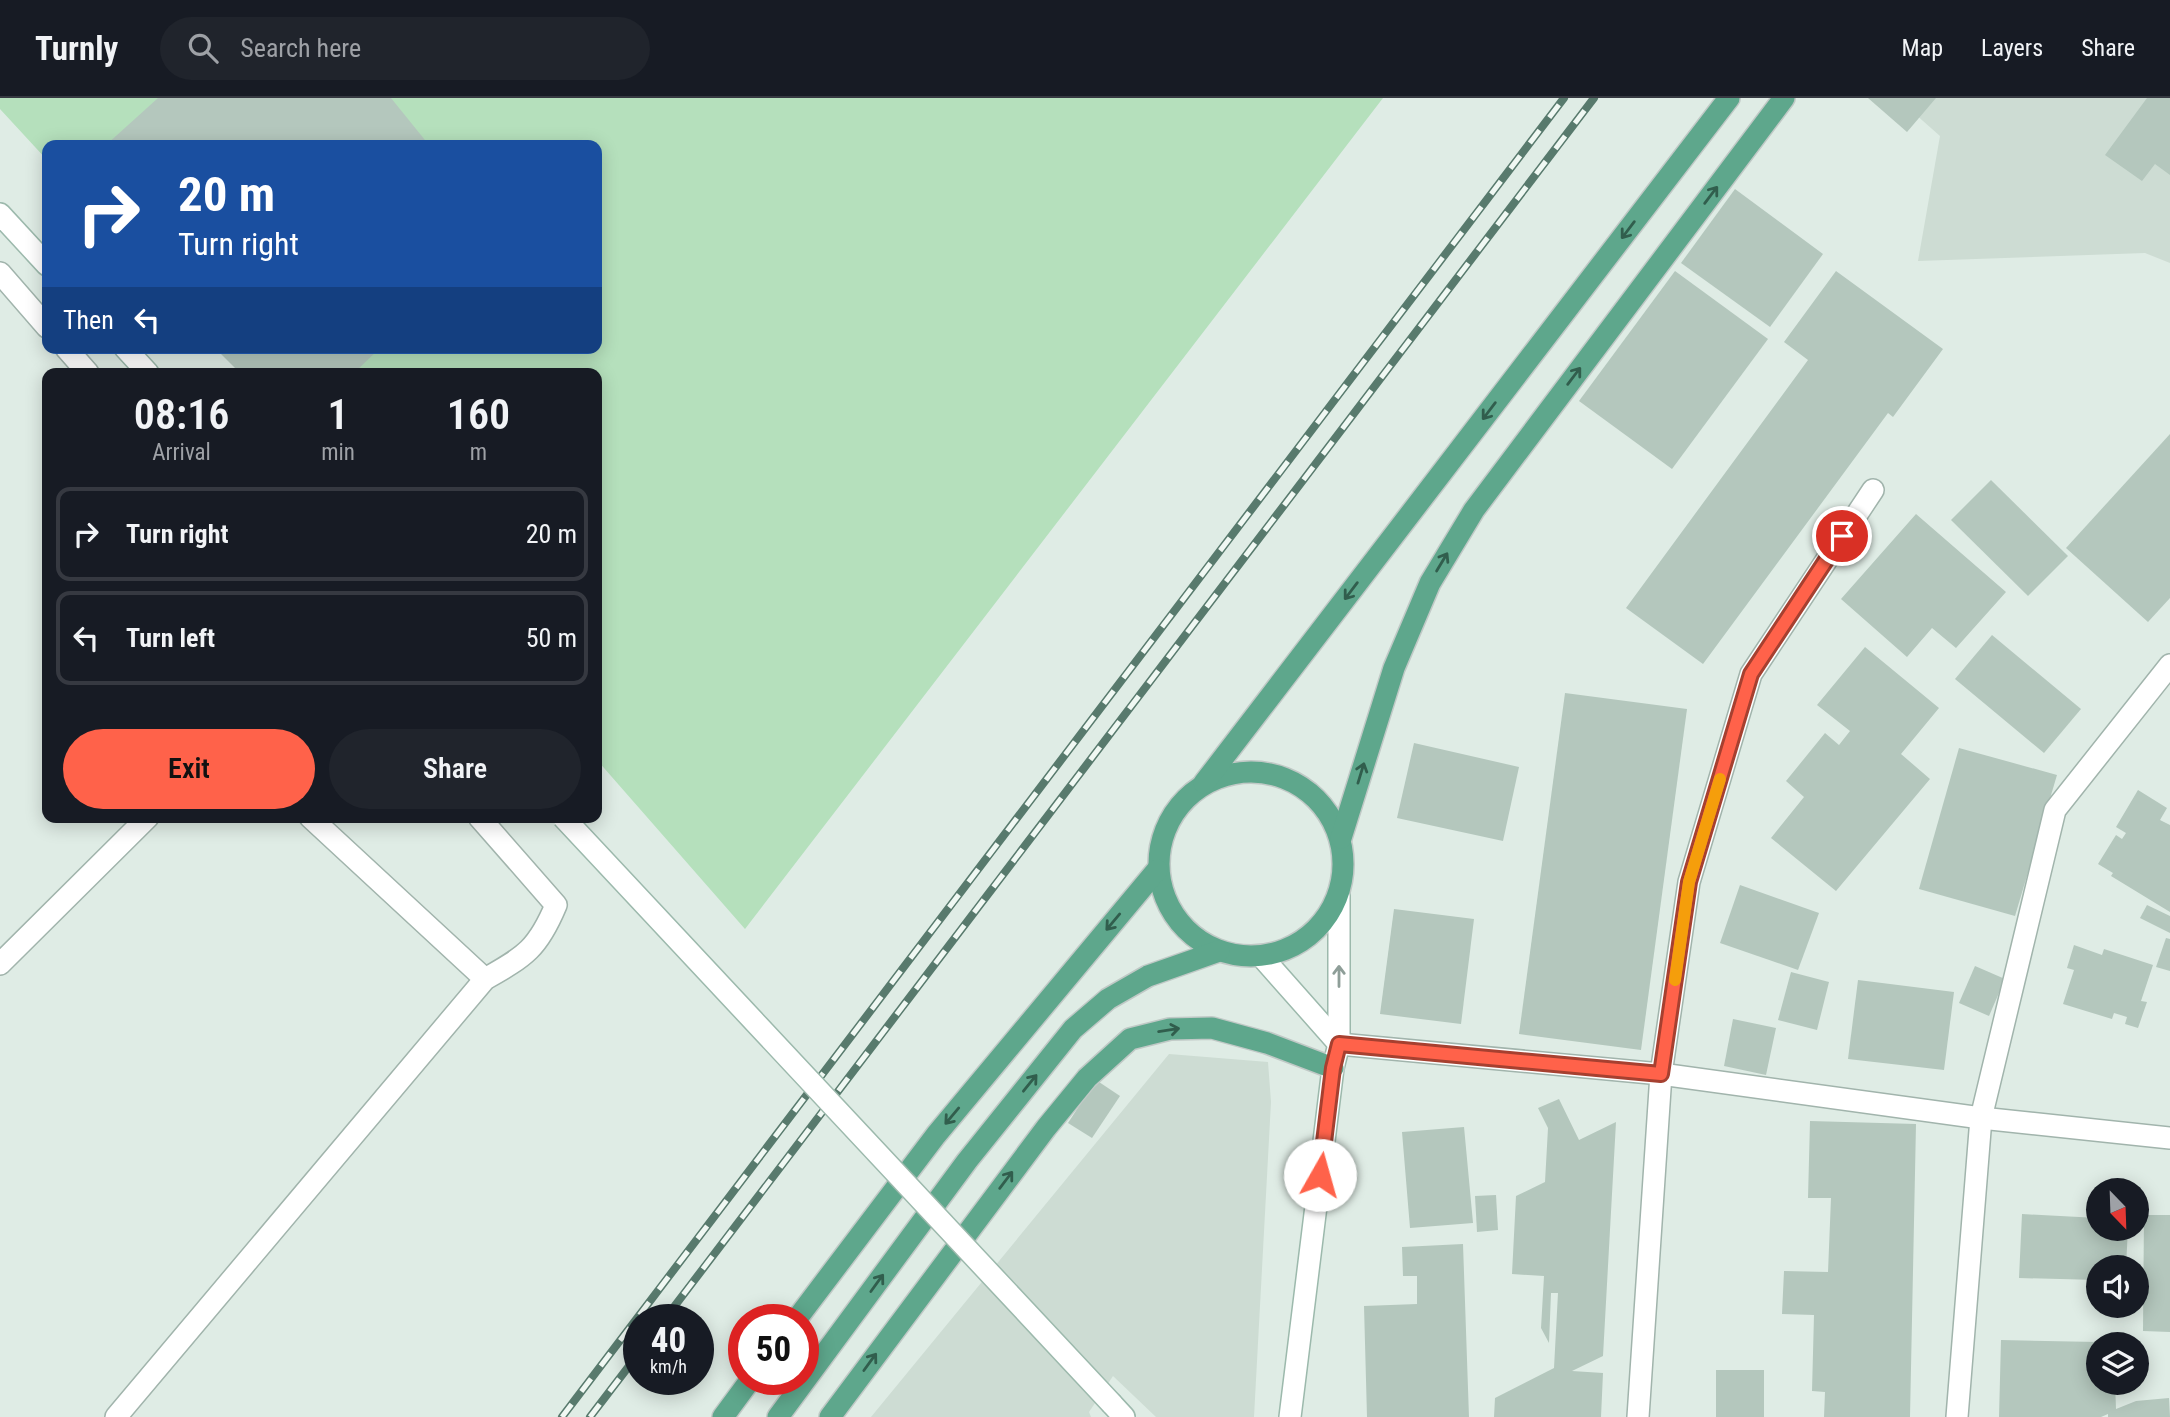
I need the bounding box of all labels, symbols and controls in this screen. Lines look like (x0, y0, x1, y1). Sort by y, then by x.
search box (160, 17, 650, 80)
text: Turnly (35, 29, 118, 68)
icon: search (184, 29, 222, 67)
text: Search here (240, 33, 361, 63)
text: Map (1902, 34, 1943, 62)
text: Layers (1981, 34, 2043, 62)
text: Share (2081, 34, 2135, 62)
text: 20 m (178, 166, 275, 223)
icon: right (63, 168, 154, 259)
one-way arrow (1703, 185, 1718, 204)
one-way arrow (1620, 220, 1635, 239)
text: Turn right (178, 225, 299, 263)
icon: left (128, 301, 166, 339)
text: Then (63, 305, 114, 335)
one-way arrow (1567, 368, 1582, 386)
text: 08:16 (134, 390, 229, 439)
text: 1 (328, 390, 349, 439)
text: 160 (447, 390, 510, 439)
one-way arrow (1482, 401, 1497, 419)
text: Arrival (152, 439, 211, 466)
text: min (321, 439, 355, 466)
text: m (470, 439, 487, 466)
pin (1812, 506, 1872, 566)
icon: right (67, 515, 105, 553)
icon: arrive (1823, 517, 1861, 555)
text: Turn right (126, 519, 228, 549)
text: 20 m (526, 519, 577, 549)
one-way arrow (1436, 552, 1450, 572)
one-way arrow (1344, 582, 1359, 600)
icon: left (67, 619, 105, 657)
text: Turn left (126, 623, 215, 653)
text: 50 m (526, 623, 577, 653)
button: Exit (63, 729, 315, 809)
button: Share (329, 729, 581, 809)
one-way arrow (1356, 763, 1368, 785)
one-way arrow (1106, 913, 1121, 931)
one-way arrow (1332, 965, 1346, 988)
one-way arrow (1157, 1023, 1180, 1036)
one-way arrow (1022, 1074, 1037, 1092)
one-way arrow (944, 1106, 960, 1124)
position arrow (1283, 1138, 1357, 1212)
one-way arrow (999, 1171, 1014, 1190)
north arrow (2086, 1178, 2149, 1241)
map controls (2086, 1178, 2149, 1395)
button: sound (2086, 1255, 2149, 1318)
one-way arrow (870, 1274, 884, 1293)
speed limit sign: 50 (728, 1304, 819, 1395)
text: 40 (651, 1320, 686, 1361)
button: layers (2086, 1332, 2149, 1395)
one-way arrow (863, 1353, 877, 1372)
text: km/h (650, 1356, 687, 1377)

